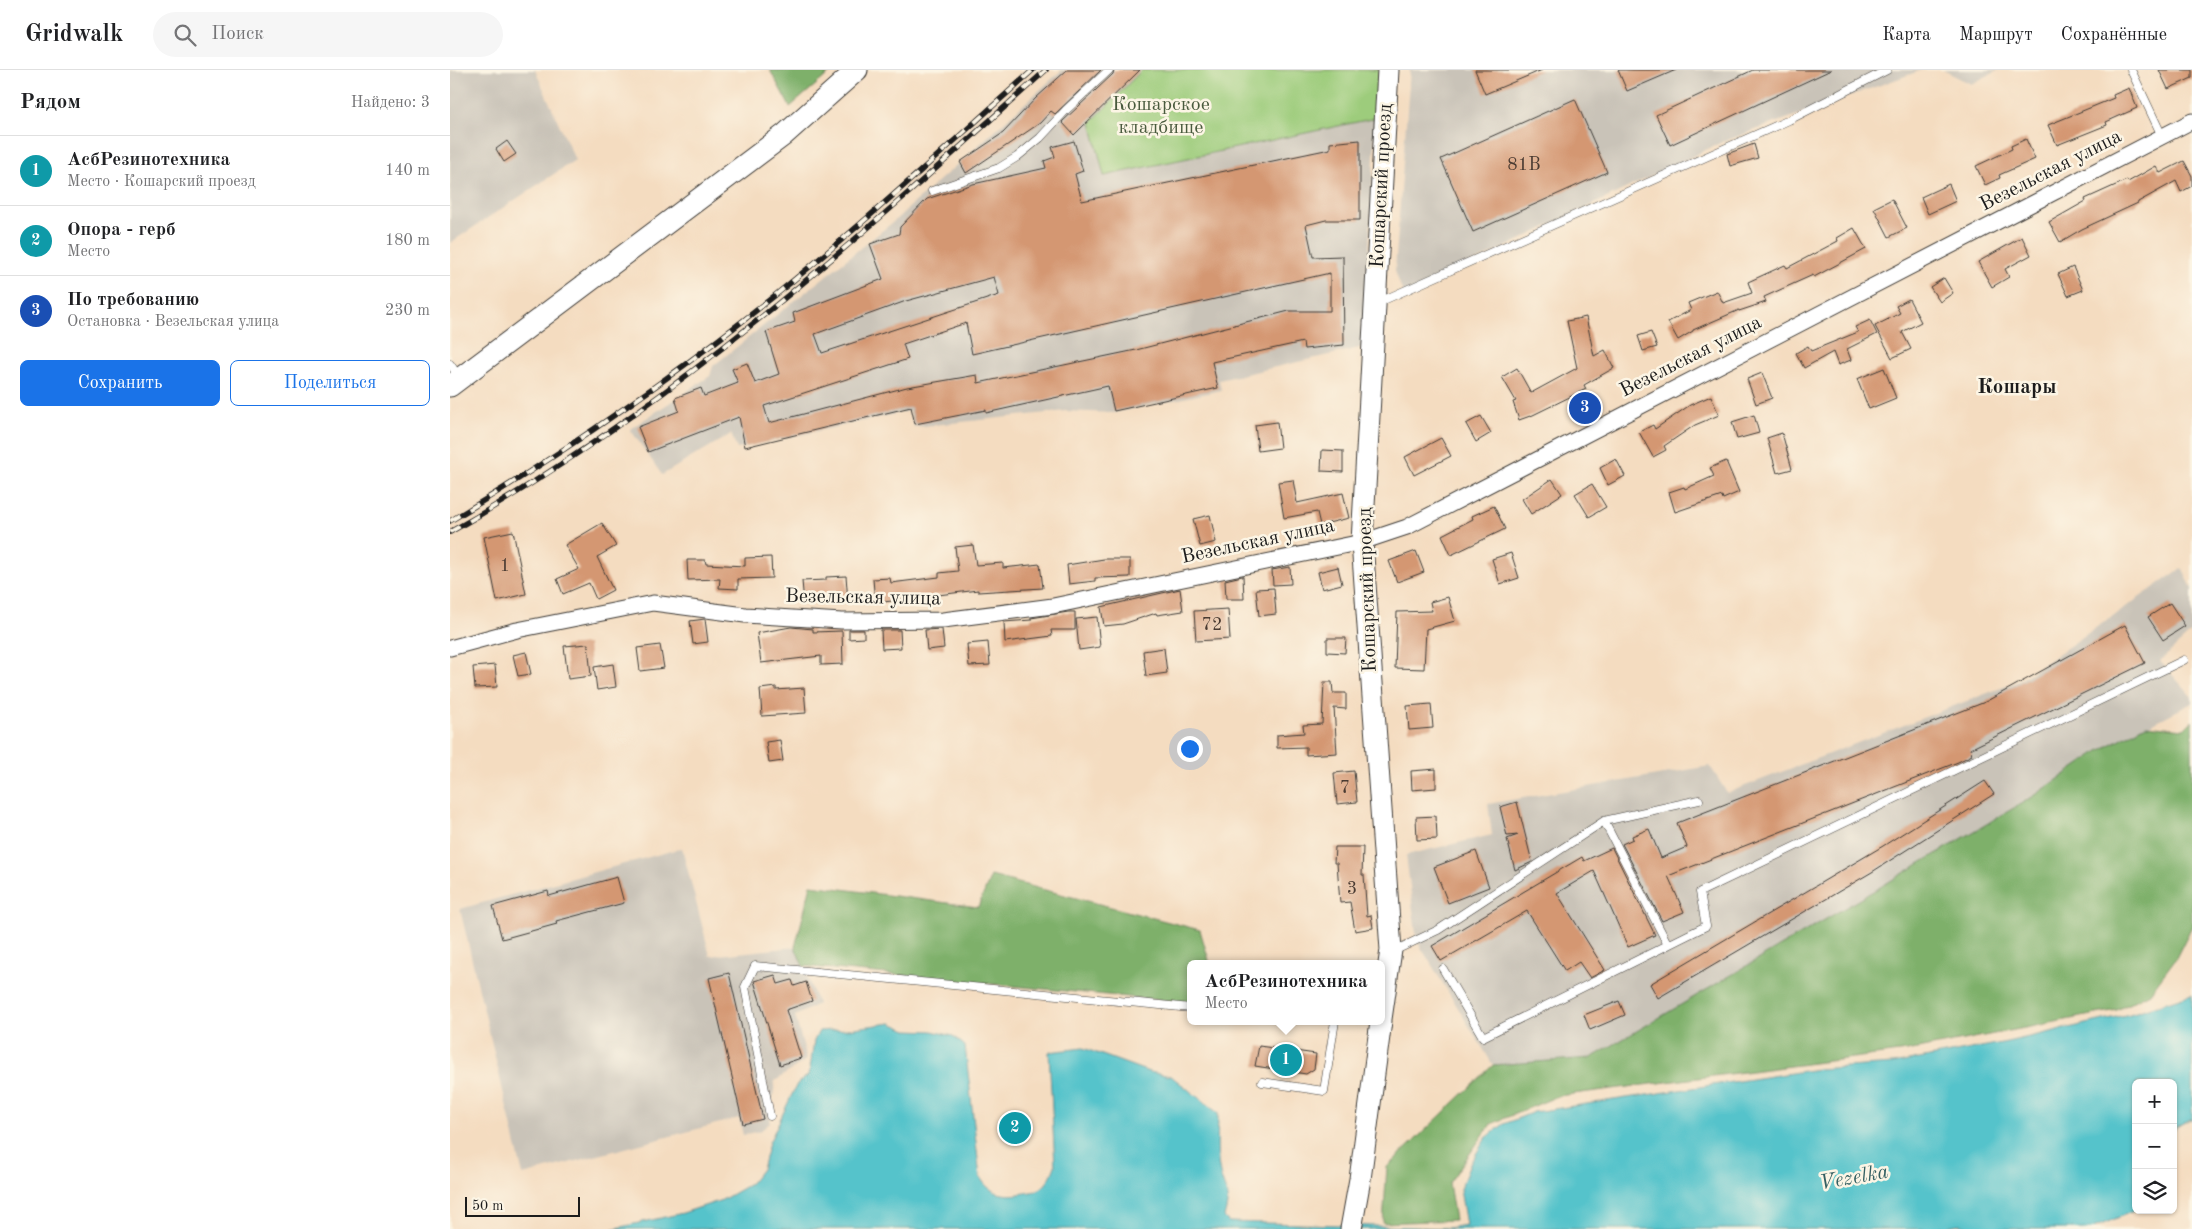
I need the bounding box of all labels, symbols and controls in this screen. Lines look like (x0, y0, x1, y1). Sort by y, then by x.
search box (153, 12, 503, 57)
icon: search (171, 21, 199, 49)
text: Gridwalk (25, 23, 123, 47)
text: Поиск (211, 25, 264, 44)
text: Карта (1882, 26, 1931, 44)
text: Маршрут (1959, 26, 2033, 44)
text: Сохранённые (2061, 26, 2167, 44)
text: Рядом (20, 92, 81, 113)
text: Найдено: 3 (351, 95, 430, 111)
park label: Кошарское кладбище (1112, 95, 1210, 138)
street label: Кошарский проезд (1368, 103, 1396, 269)
street label: Везельская улица (1977, 127, 2125, 215)
text: АсбРезинотехника (67, 151, 230, 170)
house number: 81В (1507, 156, 1541, 174)
text: 1 (31, 163, 41, 179)
text: 140 m (385, 163, 430, 179)
text: Место · Кошарский проезд (67, 174, 255, 190)
text: Опора - герб (67, 221, 176, 240)
text: 2 (31, 233, 41, 249)
text: 180 m (385, 233, 430, 249)
text: Место (67, 244, 110, 260)
text: По требованию (67, 291, 199, 310)
text: 3 (31, 303, 41, 319)
text: 230 m (385, 303, 430, 319)
street label: Везельская улица (1617, 313, 1765, 401)
text: Остановка · Везельская улица (67, 314, 279, 330)
button: Сохранить (20, 360, 220, 406)
button: Поделиться (230, 360, 430, 406)
district label: Кошары (1977, 377, 2057, 398)
pin: 3 (1569, 389, 1601, 427)
street label: Кошарский проезд (1355, 507, 1381, 673)
street label: Везельская улица (1180, 516, 1337, 568)
house number: 1 (500, 557, 510, 575)
street label: Везельская улица (785, 587, 941, 609)
house number: 72 (1202, 616, 1222, 634)
your location (1177, 736, 1203, 762)
house number: 7 (1340, 779, 1350, 797)
house number: 3 (1347, 880, 1357, 898)
popup (1187, 960, 1385, 1025)
text: АсбРезинотехника (1204, 973, 1368, 992)
text: Место (1204, 996, 1248, 1012)
pin: 1 (1270, 1041, 1302, 1079)
map controls (2132, 1079, 2177, 1214)
button: + (2132, 1079, 2177, 1124)
pin: 2 (999, 1109, 1031, 1147)
button: − (2132, 1124, 2177, 1169)
water label: Vezelka (1818, 1162, 1890, 1194)
button: layers (2132, 1169, 2177, 1214)
scale bar (465, 1194, 580, 1217)
text: 50 m (472, 1199, 503, 1213)

